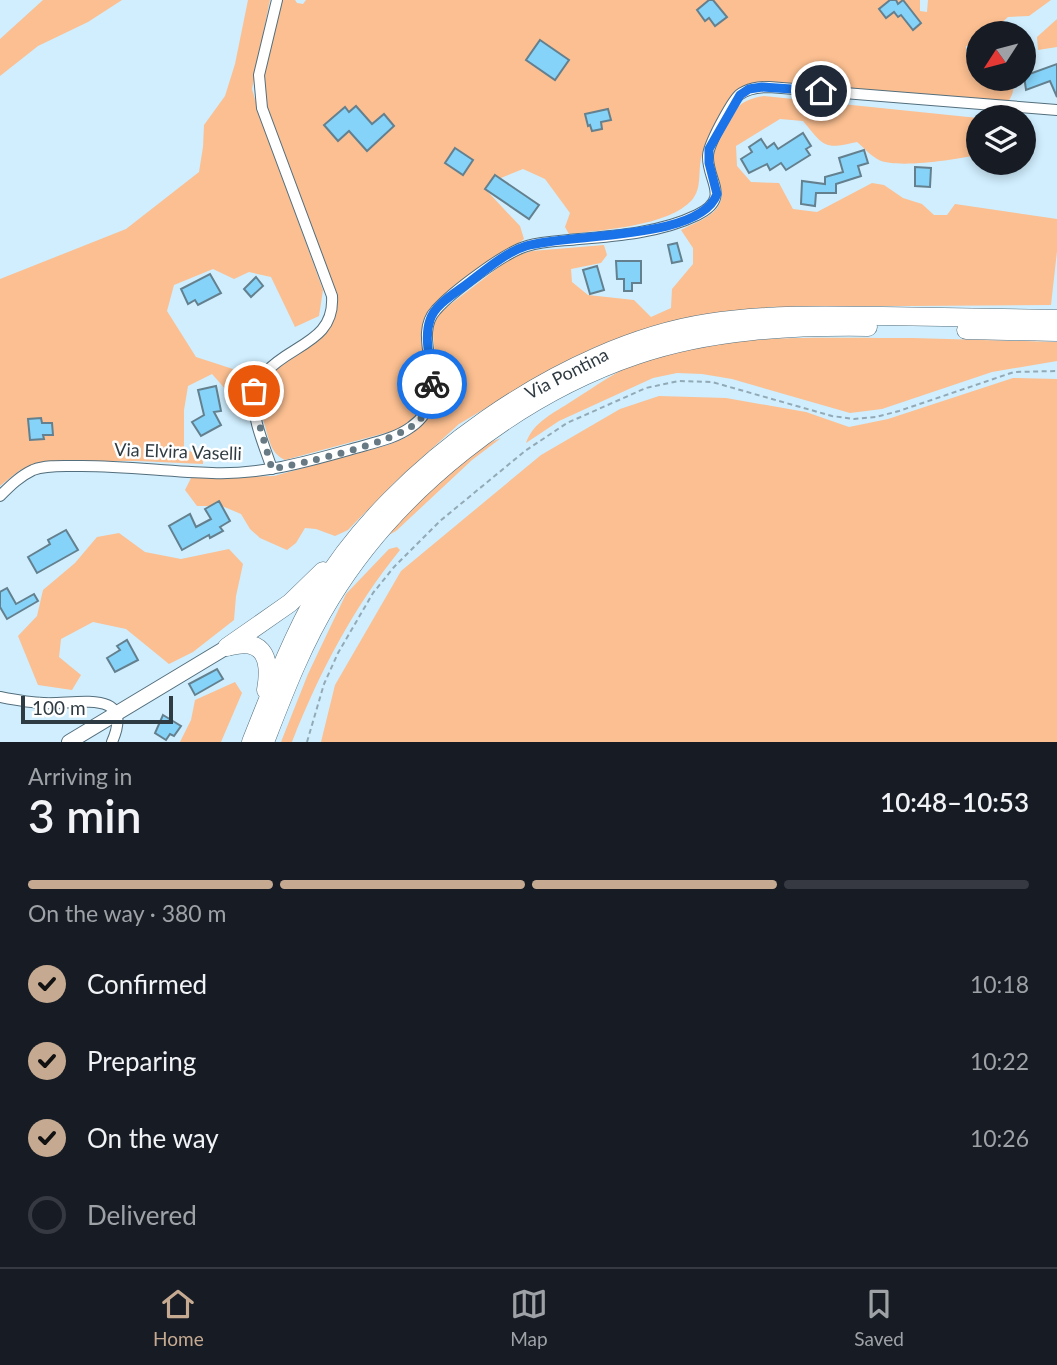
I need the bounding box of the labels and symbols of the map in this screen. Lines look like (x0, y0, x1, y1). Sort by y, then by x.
north arrow (966, 21, 1036, 91)
pin (791, 61, 851, 121)
street label: Via Pontina (521, 343, 612, 403)
courier (397, 349, 467, 419)
pin (224, 361, 284, 421)
street label: Via Elvira Vaselli (114, 438, 242, 464)
scale bar (21, 693, 173, 725)

